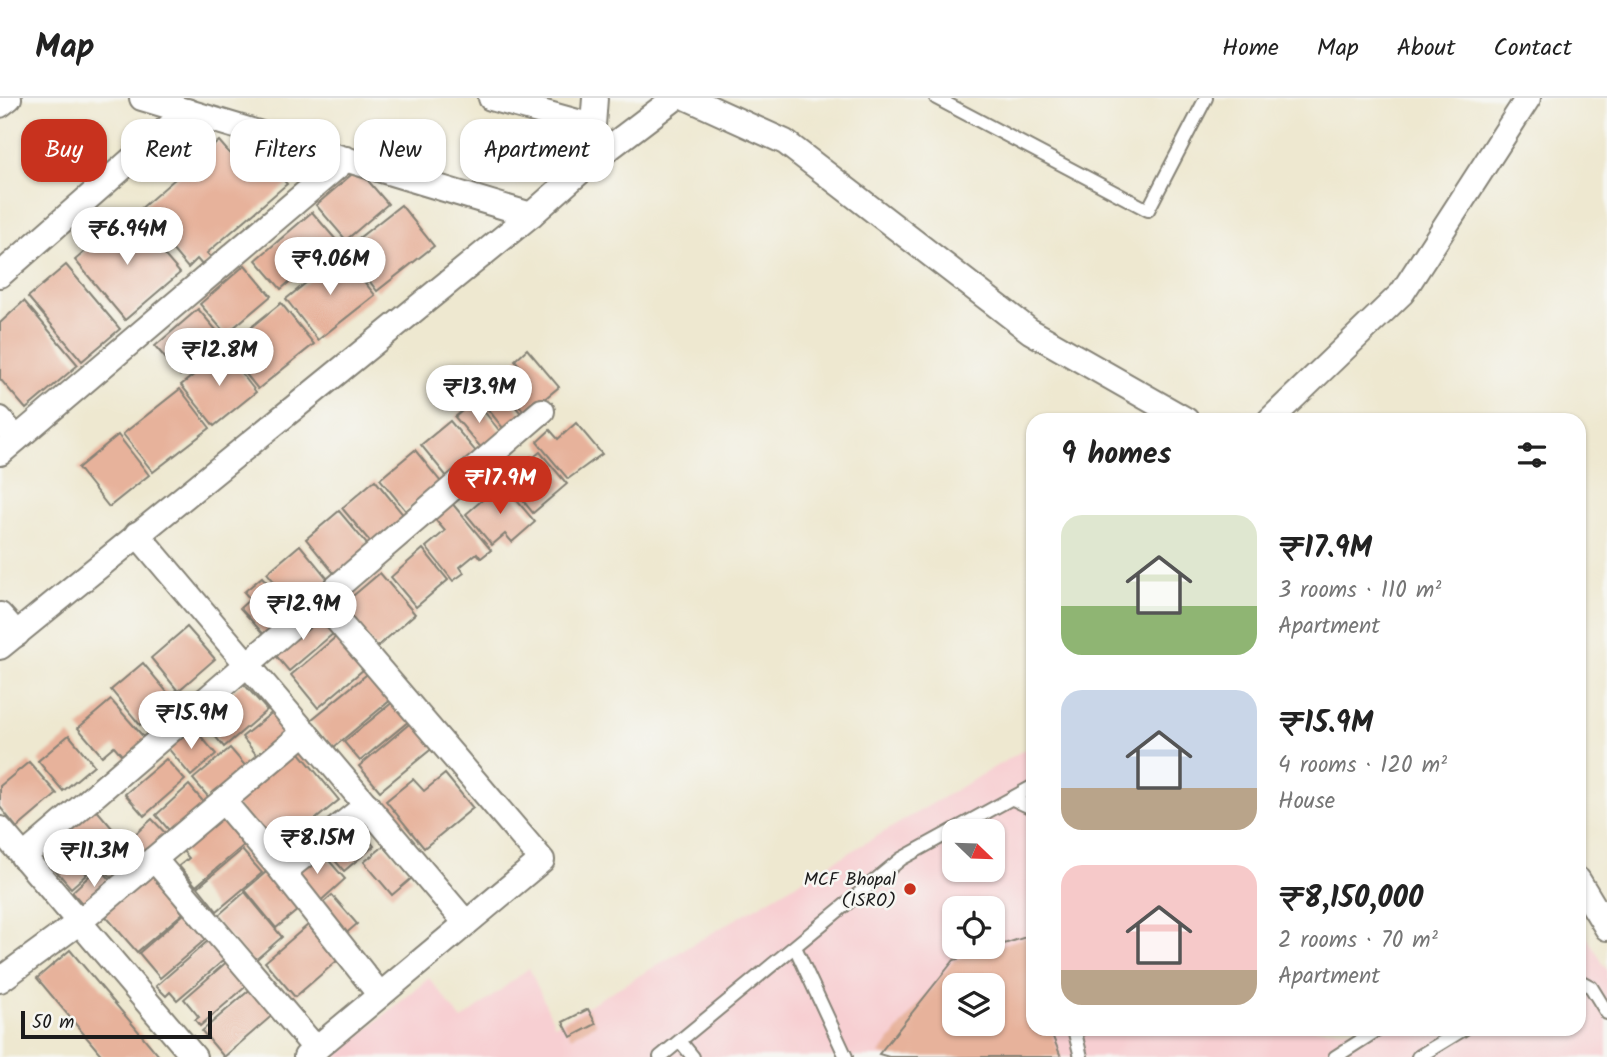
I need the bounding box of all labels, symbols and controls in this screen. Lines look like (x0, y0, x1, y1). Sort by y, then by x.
text: Map (35, 22, 95, 75)
text: Home (1222, 29, 1279, 68)
text: Map (1317, 29, 1359, 68)
text: About (1397, 29, 1455, 68)
text: Contact (1493, 29, 1572, 68)
chip: Buy (21, 119, 107, 182)
chip: Rent (121, 119, 216, 182)
chip: Filters (230, 119, 340, 182)
chip: New (354, 119, 446, 182)
chip: Apartment (460, 119, 614, 182)
pin: ₹6.94M (70, 208, 184, 267)
text: ₹6.94M (87, 212, 167, 248)
pin: ₹9.06M (273, 238, 387, 297)
text: ₹9.06M (291, 242, 369, 278)
pin: ₹12.8M (162, 328, 276, 388)
text: ₹12.8M (181, 333, 257, 369)
pin: ₹13.9M (422, 366, 536, 425)
text: ₹13.9M (442, 370, 516, 406)
text: 9 homes (1061, 431, 1172, 479)
icon: filters (1513, 436, 1551, 474)
pin: ₹17.9M (443, 456, 557, 516)
text: ₹17.9M (464, 461, 536, 497)
text: ₹17.9M (1278, 525, 1372, 573)
icon: home (1117, 543, 1201, 627)
text: 3 rooms · 110 m² (1278, 573, 1441, 609)
pin: ₹12.9M (246, 582, 360, 642)
text: ₹12.9M (266, 587, 340, 623)
text: Apartment (1278, 609, 1380, 645)
pin: ₹15.9M (134, 692, 248, 751)
text: ₹15.9M (154, 696, 228, 732)
text: ₹15.9M (1278, 700, 1373, 748)
icon: home (1117, 718, 1201, 802)
text: 4 rooms · 120 m² (1278, 748, 1447, 784)
text: House (1278, 784, 1335, 820)
pin: ₹8.15M (260, 816, 374, 876)
north arrow (942, 819, 1004, 882)
map controls (942, 819, 1005, 1036)
text: ₹8.15M (279, 821, 355, 857)
pin: ₹11.3M (37, 830, 151, 889)
text: ₹11.3M (59, 834, 129, 870)
place label: MCF Bhopal (ISRO) (804, 866, 897, 916)
text: ₹8,150,000 (1278, 875, 1423, 923)
marker: MCF Bhopal (ISRO) (902, 881, 918, 897)
icon: home (1117, 893, 1201, 977)
button: locate (942, 896, 1005, 959)
text: 2 rooms · 70 m² (1278, 923, 1438, 959)
text: Apartment (1278, 959, 1380, 995)
button: layers (942, 973, 1005, 1036)
scale bar (21, 1008, 212, 1040)
text: 50 m (32, 1008, 74, 1038)

